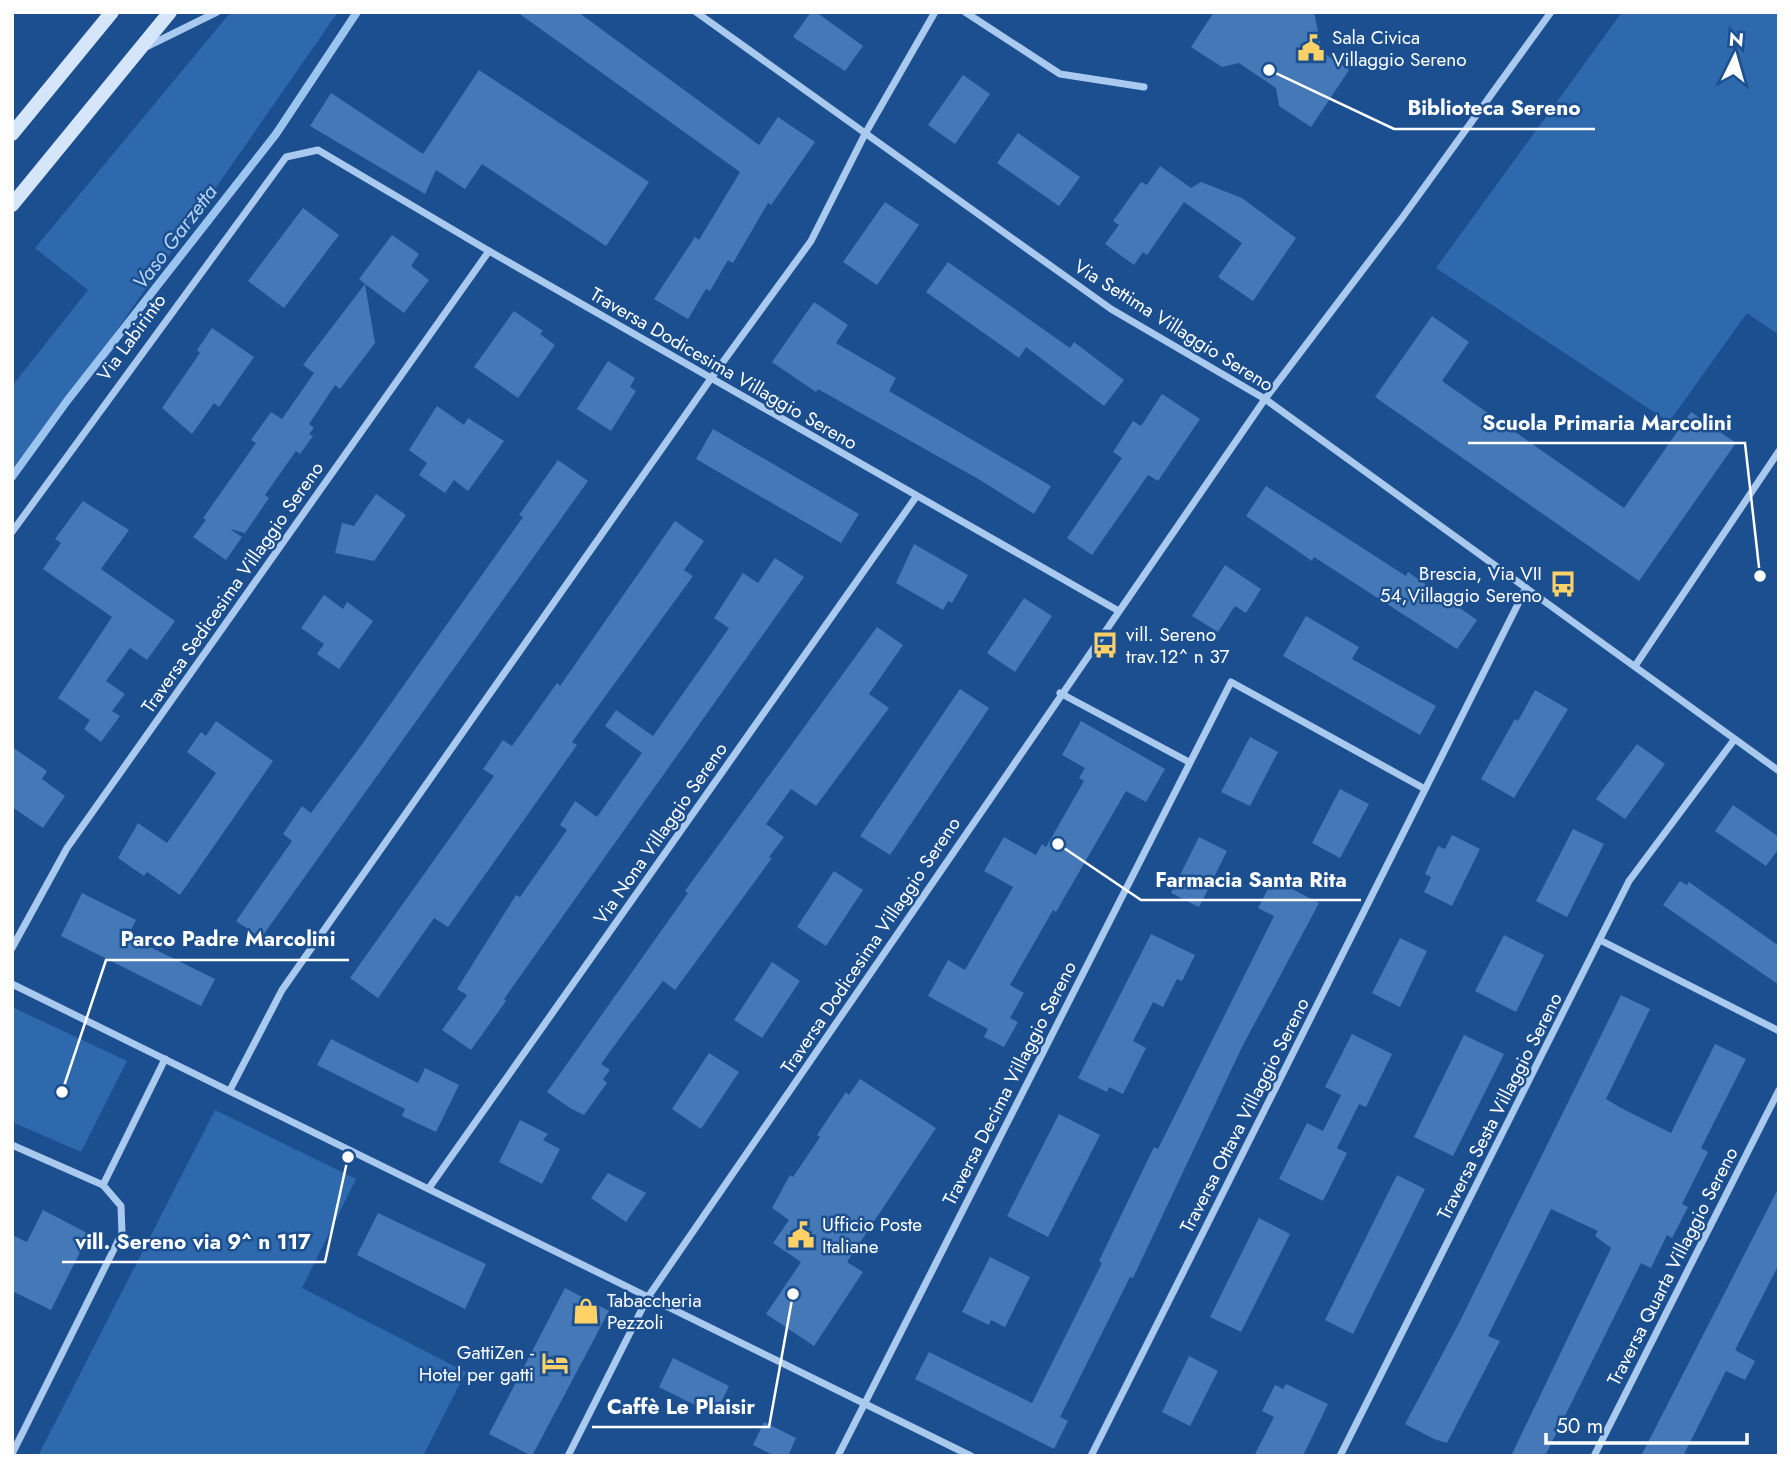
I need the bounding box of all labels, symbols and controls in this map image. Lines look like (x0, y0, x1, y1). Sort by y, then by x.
north arrow (1700, 21, 1770, 91)
place label: Sala Civica Villaggio Sereno (1332, 24, 1467, 73)
text: N (1728, 25, 1745, 54)
public building icon: Sala Civica Villaggio Sereno (1296, 33, 1326, 63)
callout: Biblioteca Sereno (1394, 87, 1595, 129)
text: Biblioteca Sereno (1407, 93, 1581, 123)
water label: Vaso Garzetta (126, 178, 225, 296)
street label: Via Settima Villaggio Sereno (1069, 253, 1279, 398)
street label: Traversa Dodicesima Villaggio Sereno (585, 281, 862, 456)
street label: Via Labirinto (90, 288, 172, 387)
callout: Scuola Primaria Marcolini (1468, 401, 1745, 443)
text: Scuola Primaria Marcolini (1482, 408, 1732, 438)
street label: Traversa Sedicesima Villaggio Sereno (135, 456, 330, 718)
place label: Brescia, Via VII 54,Villaggio Sereno (1380, 560, 1542, 609)
bus stop icon: Brescia, Via VII 54,Villaggio Sereno (1548, 569, 1578, 599)
place label: vill. Sereno trav.12^ n 37 (1126, 621, 1230, 670)
bus stop icon: vill. Sereno trav.12^ n 37 (1090, 630, 1120, 660)
street label: Via Nona Villaggio Sereno (587, 737, 734, 930)
street label: Traversa Dodicesima Villaggio Sereno (774, 811, 967, 1079)
callout: Farmacia Santa Rita (1141, 858, 1361, 900)
text: Farmacia Santa Rita (1155, 865, 1347, 895)
callout: Parco Padre Marcolini (106, 918, 349, 960)
text: Parco Padre Marcolini (121, 924, 335, 954)
street label: Traversa Decima Villaggio Sereno (936, 956, 1083, 1210)
street label: Traversa Sesta Villaggio Sereno (1430, 988, 1569, 1224)
street label: Traversa Ottava Villaggio Sereno (1173, 993, 1316, 1238)
street label: Traversa Quarta Villaggio Sereno (1600, 1142, 1744, 1390)
place label: Ufficio Poste Italiane (822, 1211, 922, 1260)
callout: vill. Sereno via 9^ n 117 (62, 1220, 325, 1262)
public building icon: Ufficio Poste Italiane (786, 1220, 816, 1250)
text: vill. Sereno via 9^ n 117 (74, 1227, 311, 1257)
place label: Tabaccheria Pezzoli (607, 1287, 702, 1336)
shop icon: Tabaccheria Pezzoli (571, 1296, 601, 1326)
place label: GattiZen - Hotel per gatti (419, 1339, 534, 1388)
hotel icon: GattiZen - Hotel per gatti (540, 1348, 570, 1378)
callout: Caffè Le Plaisir (592, 1385, 769, 1427)
text: Caffè Le Plaisir (607, 1392, 755, 1422)
scale bar (1546, 1402, 1747, 1446)
text: 50 m (1556, 1411, 1603, 1441)

